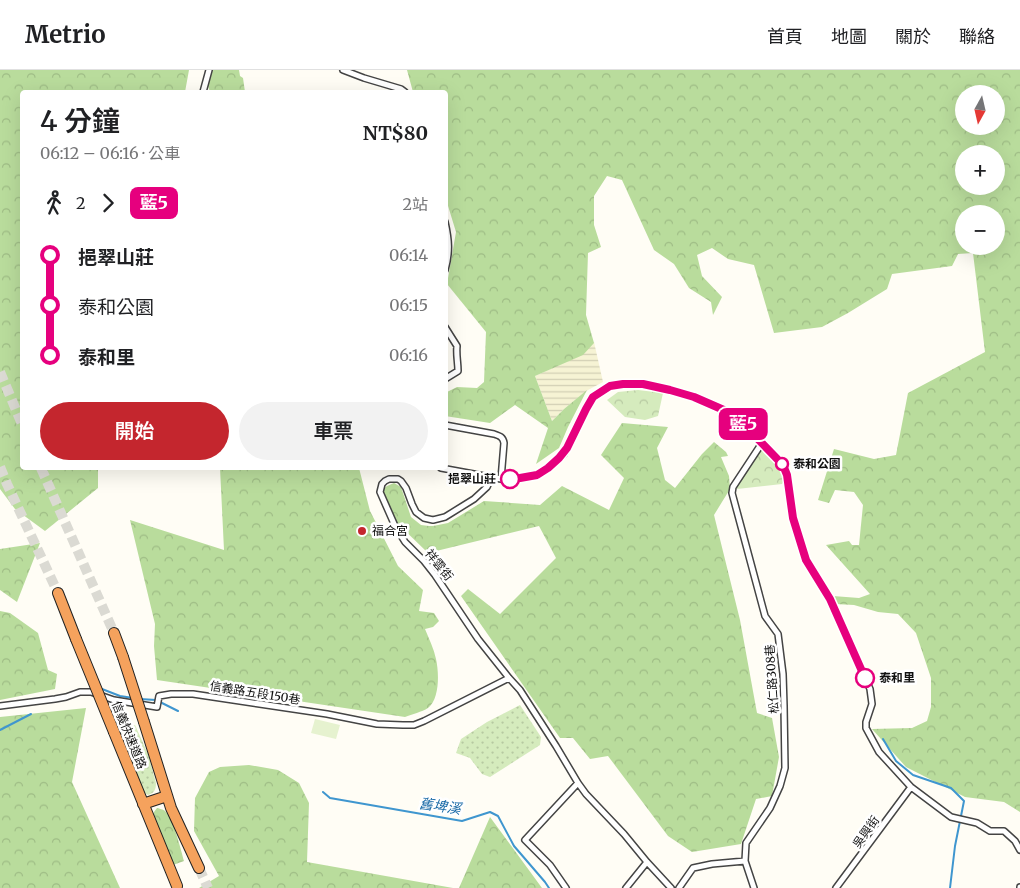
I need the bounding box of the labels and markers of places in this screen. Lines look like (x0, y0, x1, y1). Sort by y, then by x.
place label: 泰和公園 (793, 456, 841, 471)
marker: 泰和公園 (775, 457, 789, 471)
marker: 挹翠山莊 (500, 469, 520, 489)
place label: 挹翠山莊 (448, 471, 496, 486)
place label: 福合宮 (372, 523, 408, 538)
marker: 福合宮 (356, 525, 368, 537)
marker: 泰和里 (855, 668, 875, 688)
place label: 泰和里 (879, 670, 915, 685)

